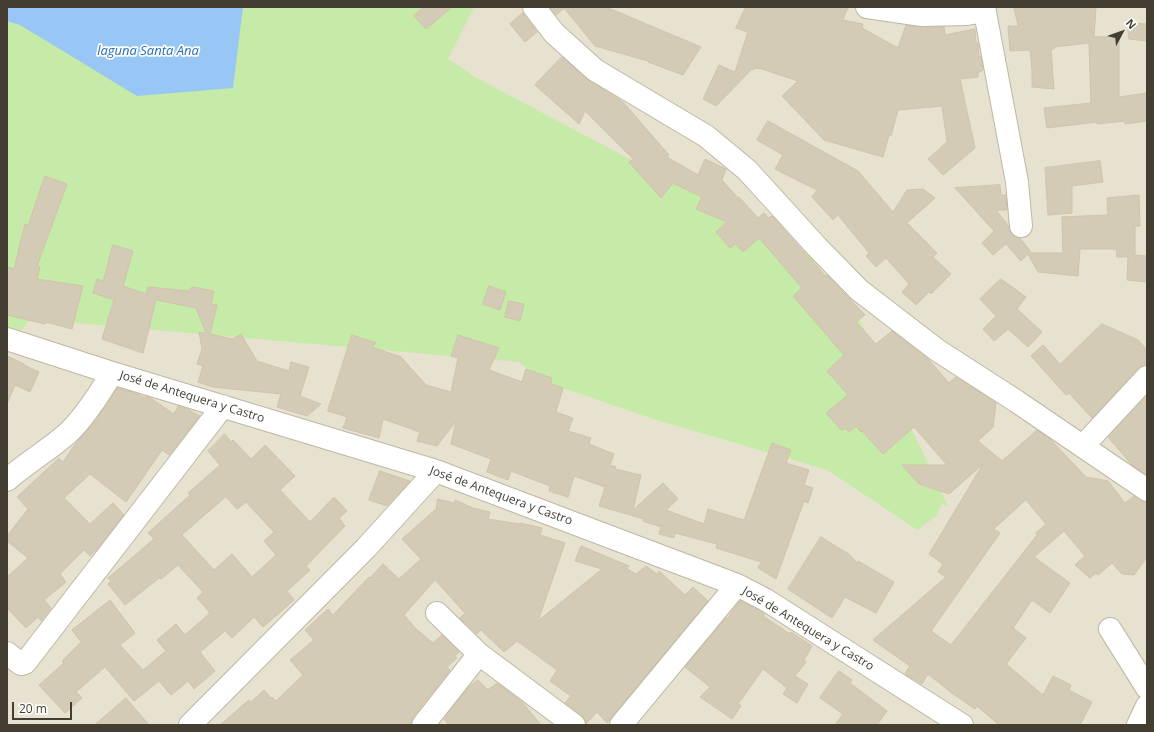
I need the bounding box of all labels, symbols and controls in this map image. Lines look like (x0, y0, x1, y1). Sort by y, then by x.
north arrow (1102, 12, 1142, 52)
text: N (1123, 15, 1140, 32)
water label: laguna Santa Ana (97, 43, 199, 59)
street label: José de Antequera y Castro (118, 368, 266, 426)
street label: José de Antequera y Castro (428, 463, 574, 529)
street label: José de Antequera y Castro (740, 584, 876, 674)
scale bar (14, 694, 74, 720)
text: 20 m (19, 700, 47, 717)

